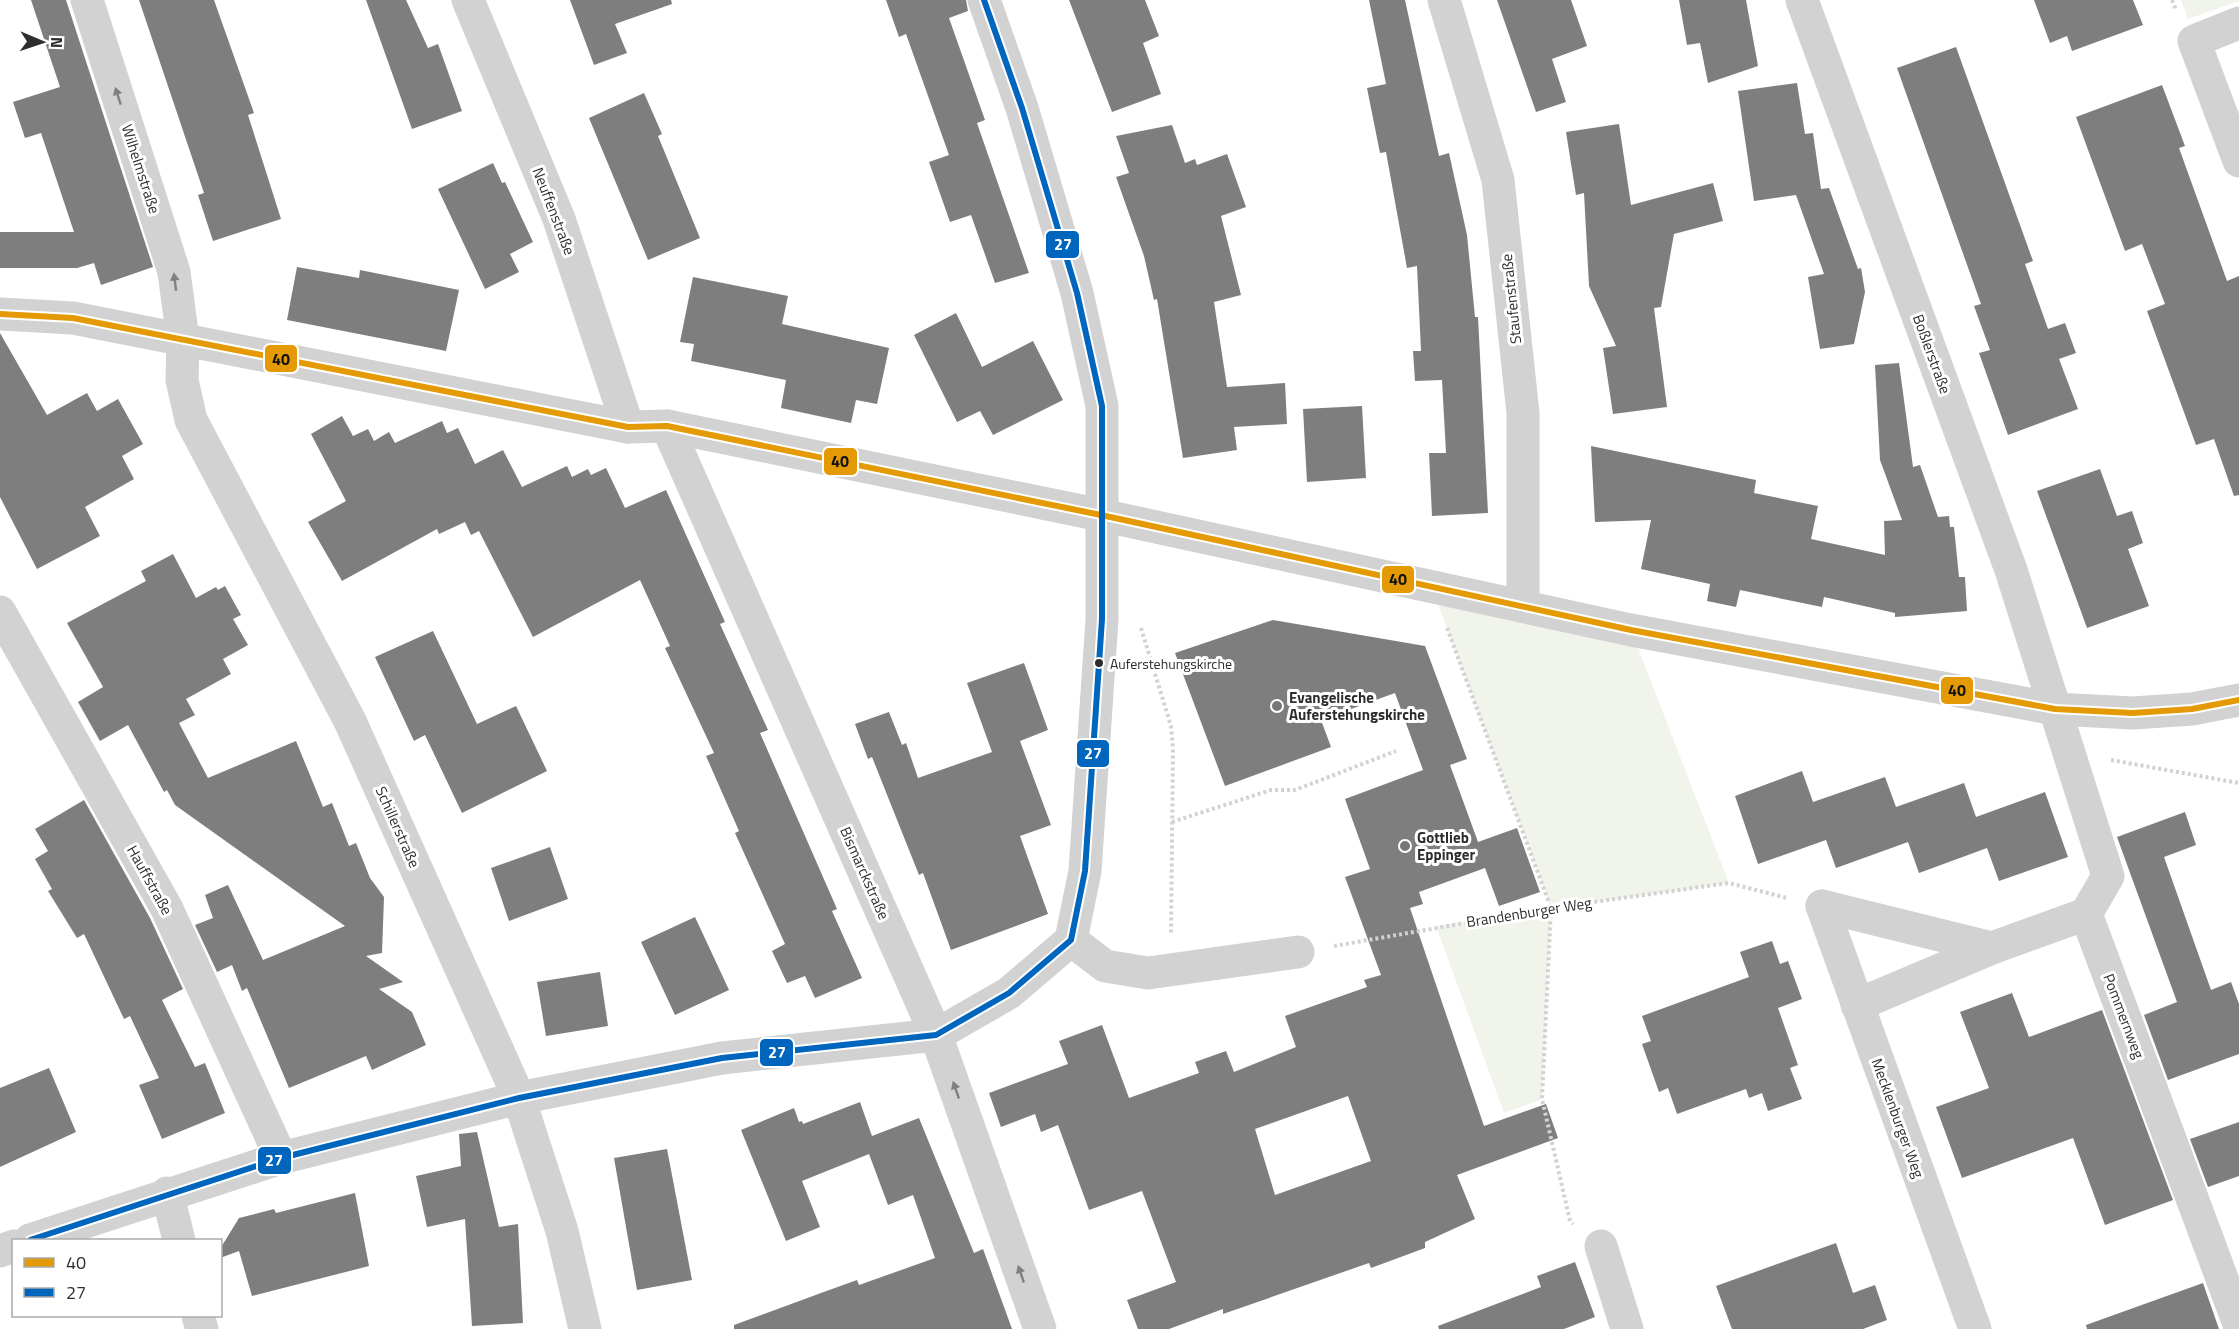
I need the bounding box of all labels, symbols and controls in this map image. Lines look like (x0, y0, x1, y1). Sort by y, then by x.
north arrow (12, 12, 72, 72)
text: N (45, 37, 69, 48)
one-way arrow (113, 87, 122, 105)
street label: Wilhelmstraße (116, 121, 166, 217)
street label: Neuffenstraße (527, 164, 581, 258)
line badge: 27 (1045, 230, 1080, 259)
text: 27 (1054, 232, 1072, 256)
street label: Staufenstraße (1495, 253, 1527, 345)
one-way arrow (171, 273, 180, 292)
street label: Boßlerstraße (1907, 311, 1957, 397)
line badge: 40 (264, 344, 298, 373)
text: 40 (272, 347, 290, 371)
line badge: 40 (823, 447, 858, 476)
text: 40 (831, 449, 849, 473)
line badge: 40 (1381, 565, 1415, 594)
text: 40 (1389, 567, 1407, 591)
place label: Auferstehungskirche (1110, 653, 1232, 674)
marker: Auferstehungskirche (1093, 657, 1105, 669)
line badge: 40 (1940, 676, 1974, 705)
text: 40 (1948, 678, 1966, 702)
place label: Evangelische Auferstehungskirche (1289, 686, 1425, 726)
marker: Evangelische Auferstehungskirche (1270, 699, 1284, 713)
line badge: 27 (1076, 739, 1110, 768)
text: 27 (1084, 741, 1102, 765)
street label: Schillerstraße (370, 783, 426, 871)
street label: Bismarckstraße (834, 823, 896, 923)
place label: Gottlieb Eppinger (1417, 826, 1475, 866)
marker: Gottlieb Eppinger (1398, 839, 1412, 853)
street label: Hauffstraße (121, 841, 179, 919)
street label: Brandenburger Weg (1465, 891, 1594, 933)
street label: Pommernweg (2097, 970, 2151, 1062)
line badge: 27 (759, 1038, 794, 1067)
text: 27 (768, 1040, 786, 1064)
street label: Mecklenburger Weg (1866, 1055, 1930, 1181)
one-way arrow (950, 1081, 960, 1099)
line badge: 27 (257, 1146, 292, 1175)
text: 27 (265, 1148, 283, 1172)
legend (12, 1239, 222, 1317)
text: 40 (66, 1249, 86, 1276)
one-way arrow (1015, 1265, 1025, 1283)
text: 27 (66, 1279, 86, 1306)

